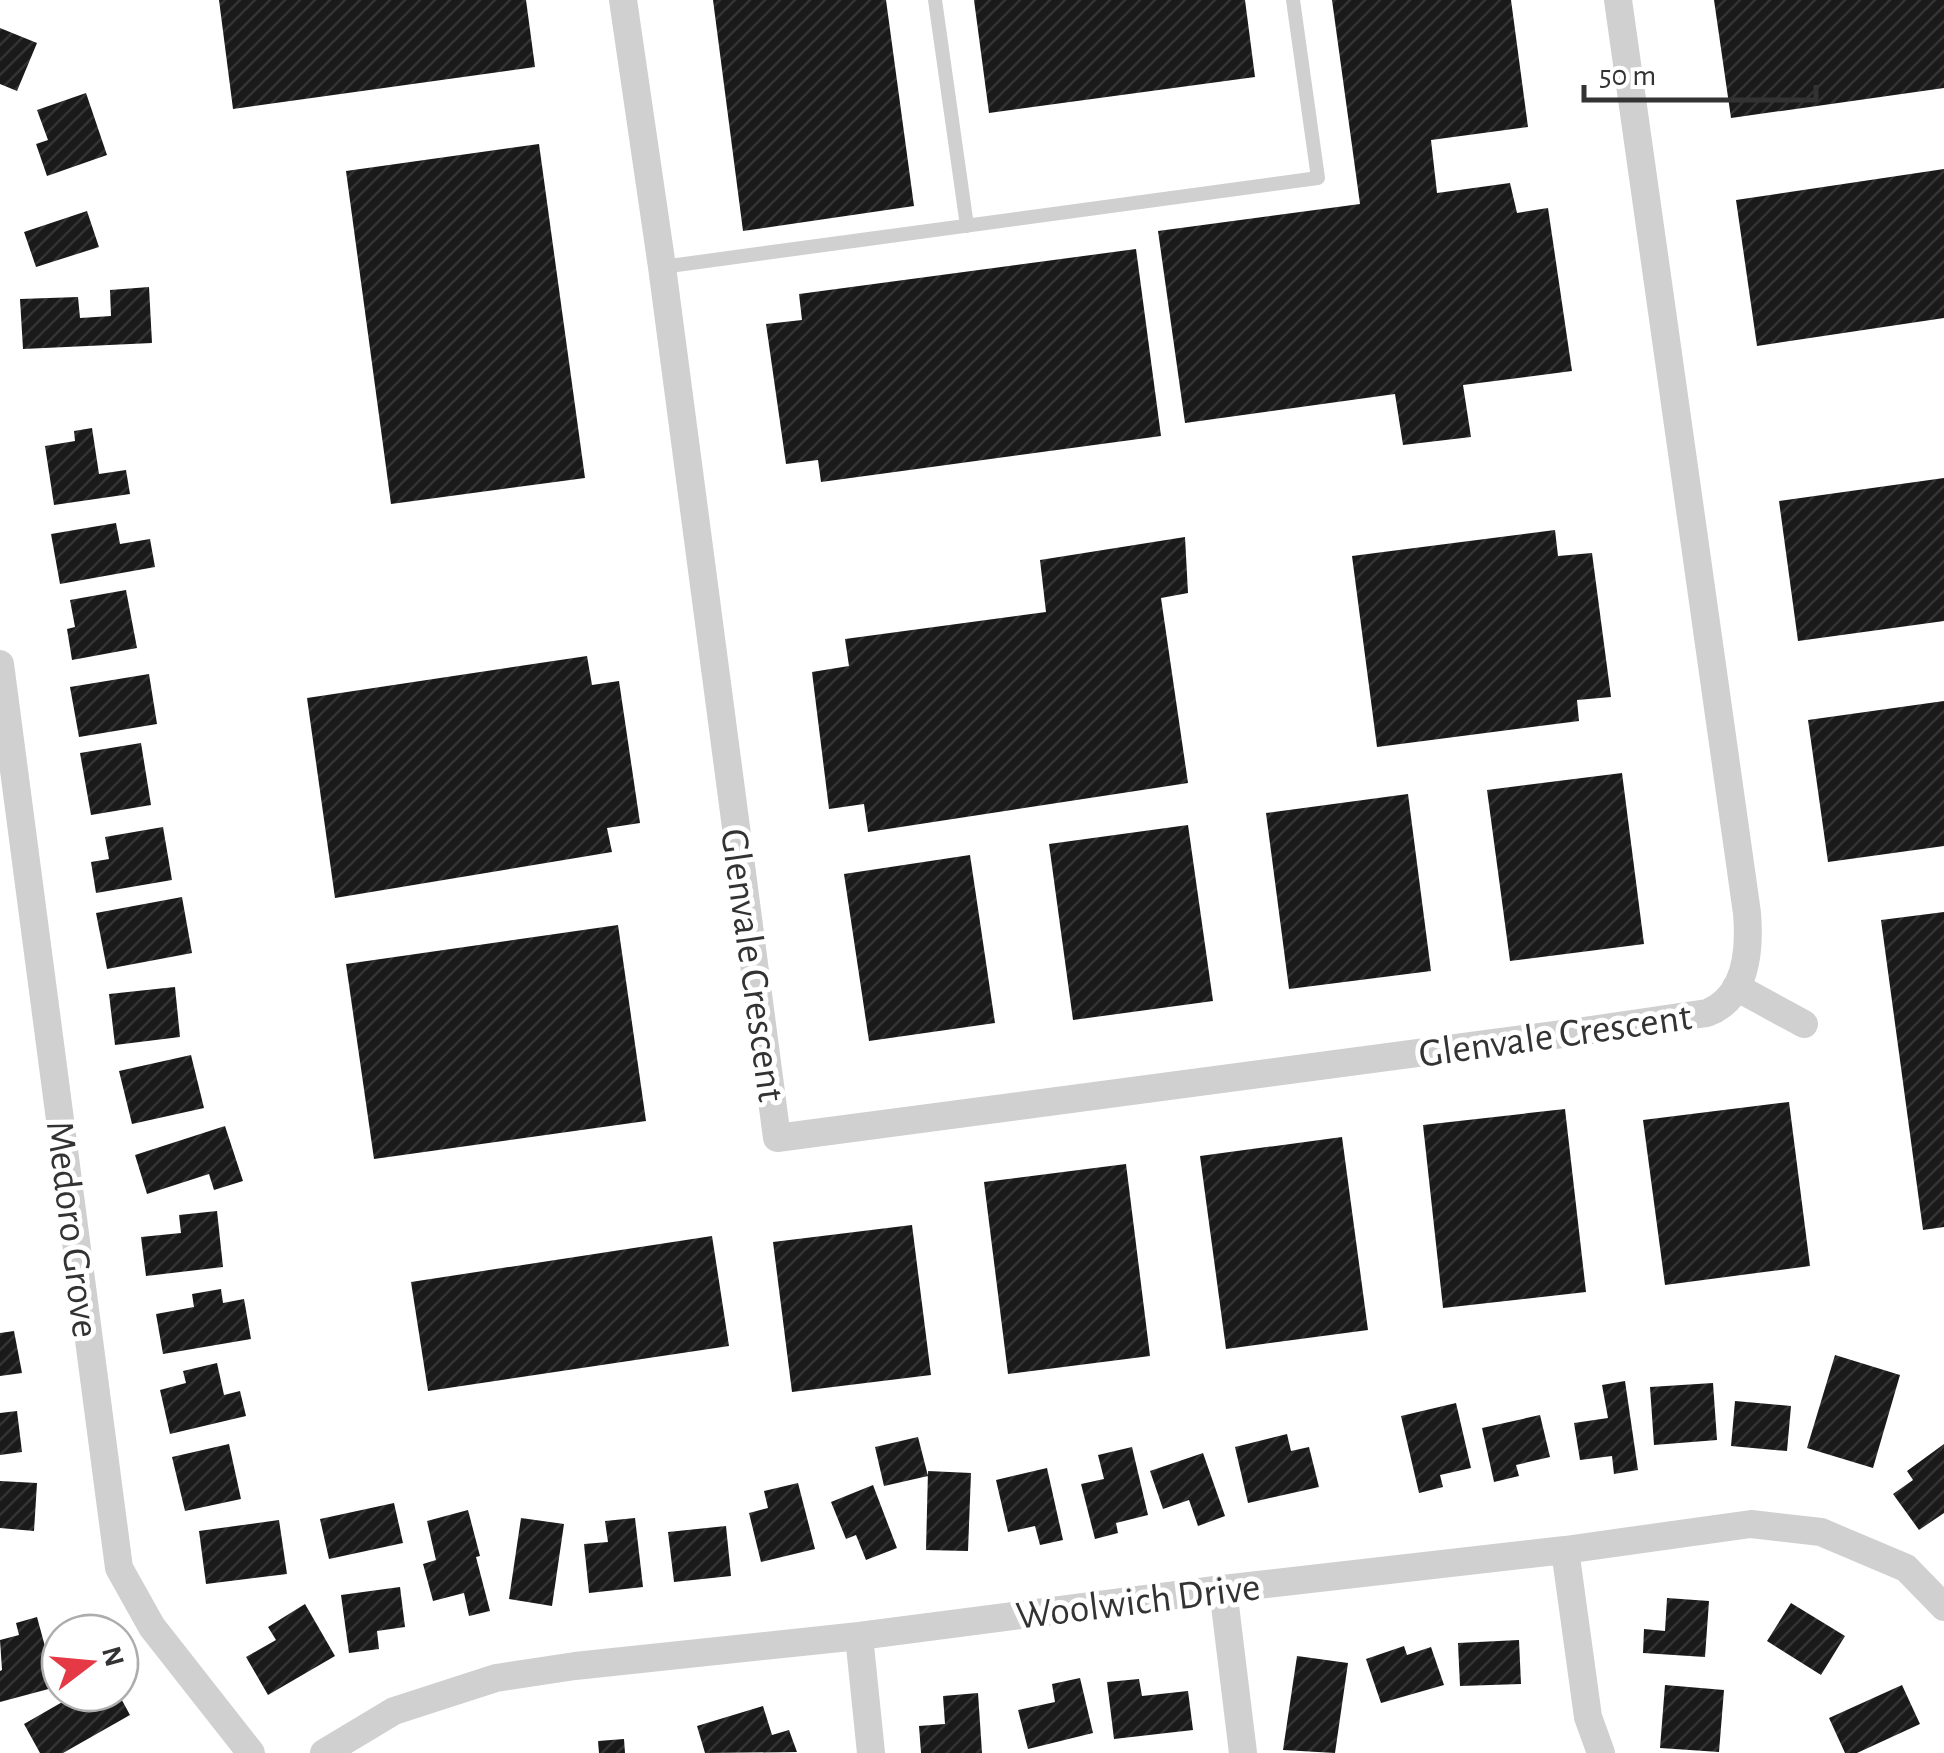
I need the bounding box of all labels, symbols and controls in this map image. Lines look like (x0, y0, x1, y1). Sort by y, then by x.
scale bar (1584, 40, 1816, 102)
text: 50 m (1599, 61, 1656, 91)
street label: Glenvale Crescent (713, 826, 791, 1104)
street label: Glenvale Crescent (1416, 997, 1694, 1075)
street label: Medoro Grove (39, 1118, 105, 1340)
street label: Woolwich Drive (1014, 1567, 1263, 1637)
north arrow (40, 1613, 140, 1713)
text: N (96, 1643, 128, 1670)

